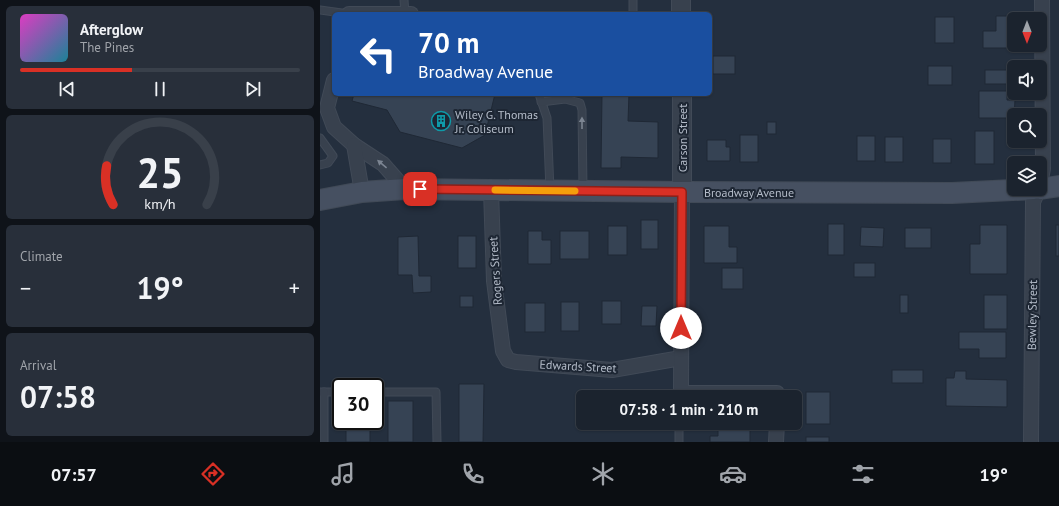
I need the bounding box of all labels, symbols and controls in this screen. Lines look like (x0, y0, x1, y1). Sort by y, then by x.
north arrow (1007, 12, 1047, 52)
map controls (1007, 12, 1047, 196)
text: Afterglow (80, 20, 143, 39)
text: 70 m (418, 24, 479, 61)
icon: left (352, 28, 404, 80)
text: The Pines (80, 39, 134, 56)
text: Broadway Avenue (418, 60, 553, 83)
button: sound (1007, 60, 1047, 100)
icon: previous (56, 78, 78, 100)
icon: pause (149, 78, 171, 100)
icon: next (242, 78, 264, 100)
street label: Carson Street (675, 104, 690, 172)
place label: Wiley G. Thomas Jr. Coliseum (454, 107, 538, 136)
button: search (1007, 108, 1047, 148)
building icon: Wiley G. Thomas Jr. Coliseum (430, 110, 452, 132)
one-way arrow (579, 116, 585, 129)
text: 25 (136, 145, 184, 198)
button: layers (1007, 156, 1047, 196)
one-way arrow (377, 160, 388, 169)
pin (403, 172, 437, 206)
icon: arrive (409, 178, 431, 200)
street label: Broadway Avenue (704, 185, 794, 200)
text: km/h (144, 193, 176, 212)
street label: Rogers Street (485, 236, 505, 306)
text: Climate (20, 248, 63, 265)
text: 19° (136, 268, 184, 307)
text: − (20, 274, 31, 302)
text: + (289, 274, 300, 302)
street label: Bewley Street (1024, 280, 1040, 350)
position arrow (660, 307, 702, 349)
street label: Edwards Street (539, 356, 617, 376)
text: Arrival (20, 357, 56, 374)
text: 07:58 (20, 377, 96, 416)
speed limit sign: 30 (332, 378, 384, 430)
text: 07:58 · 1 min · 210 m (620, 400, 758, 419)
icon: directions (199, 460, 227, 488)
icon: music (329, 460, 357, 488)
icon: phone (459, 460, 487, 488)
icon: climate (589, 460, 617, 488)
icon: car (719, 460, 747, 488)
icon: filters (849, 460, 877, 488)
text: 07:57 (51, 463, 97, 486)
text: 19° (980, 463, 1008, 486)

